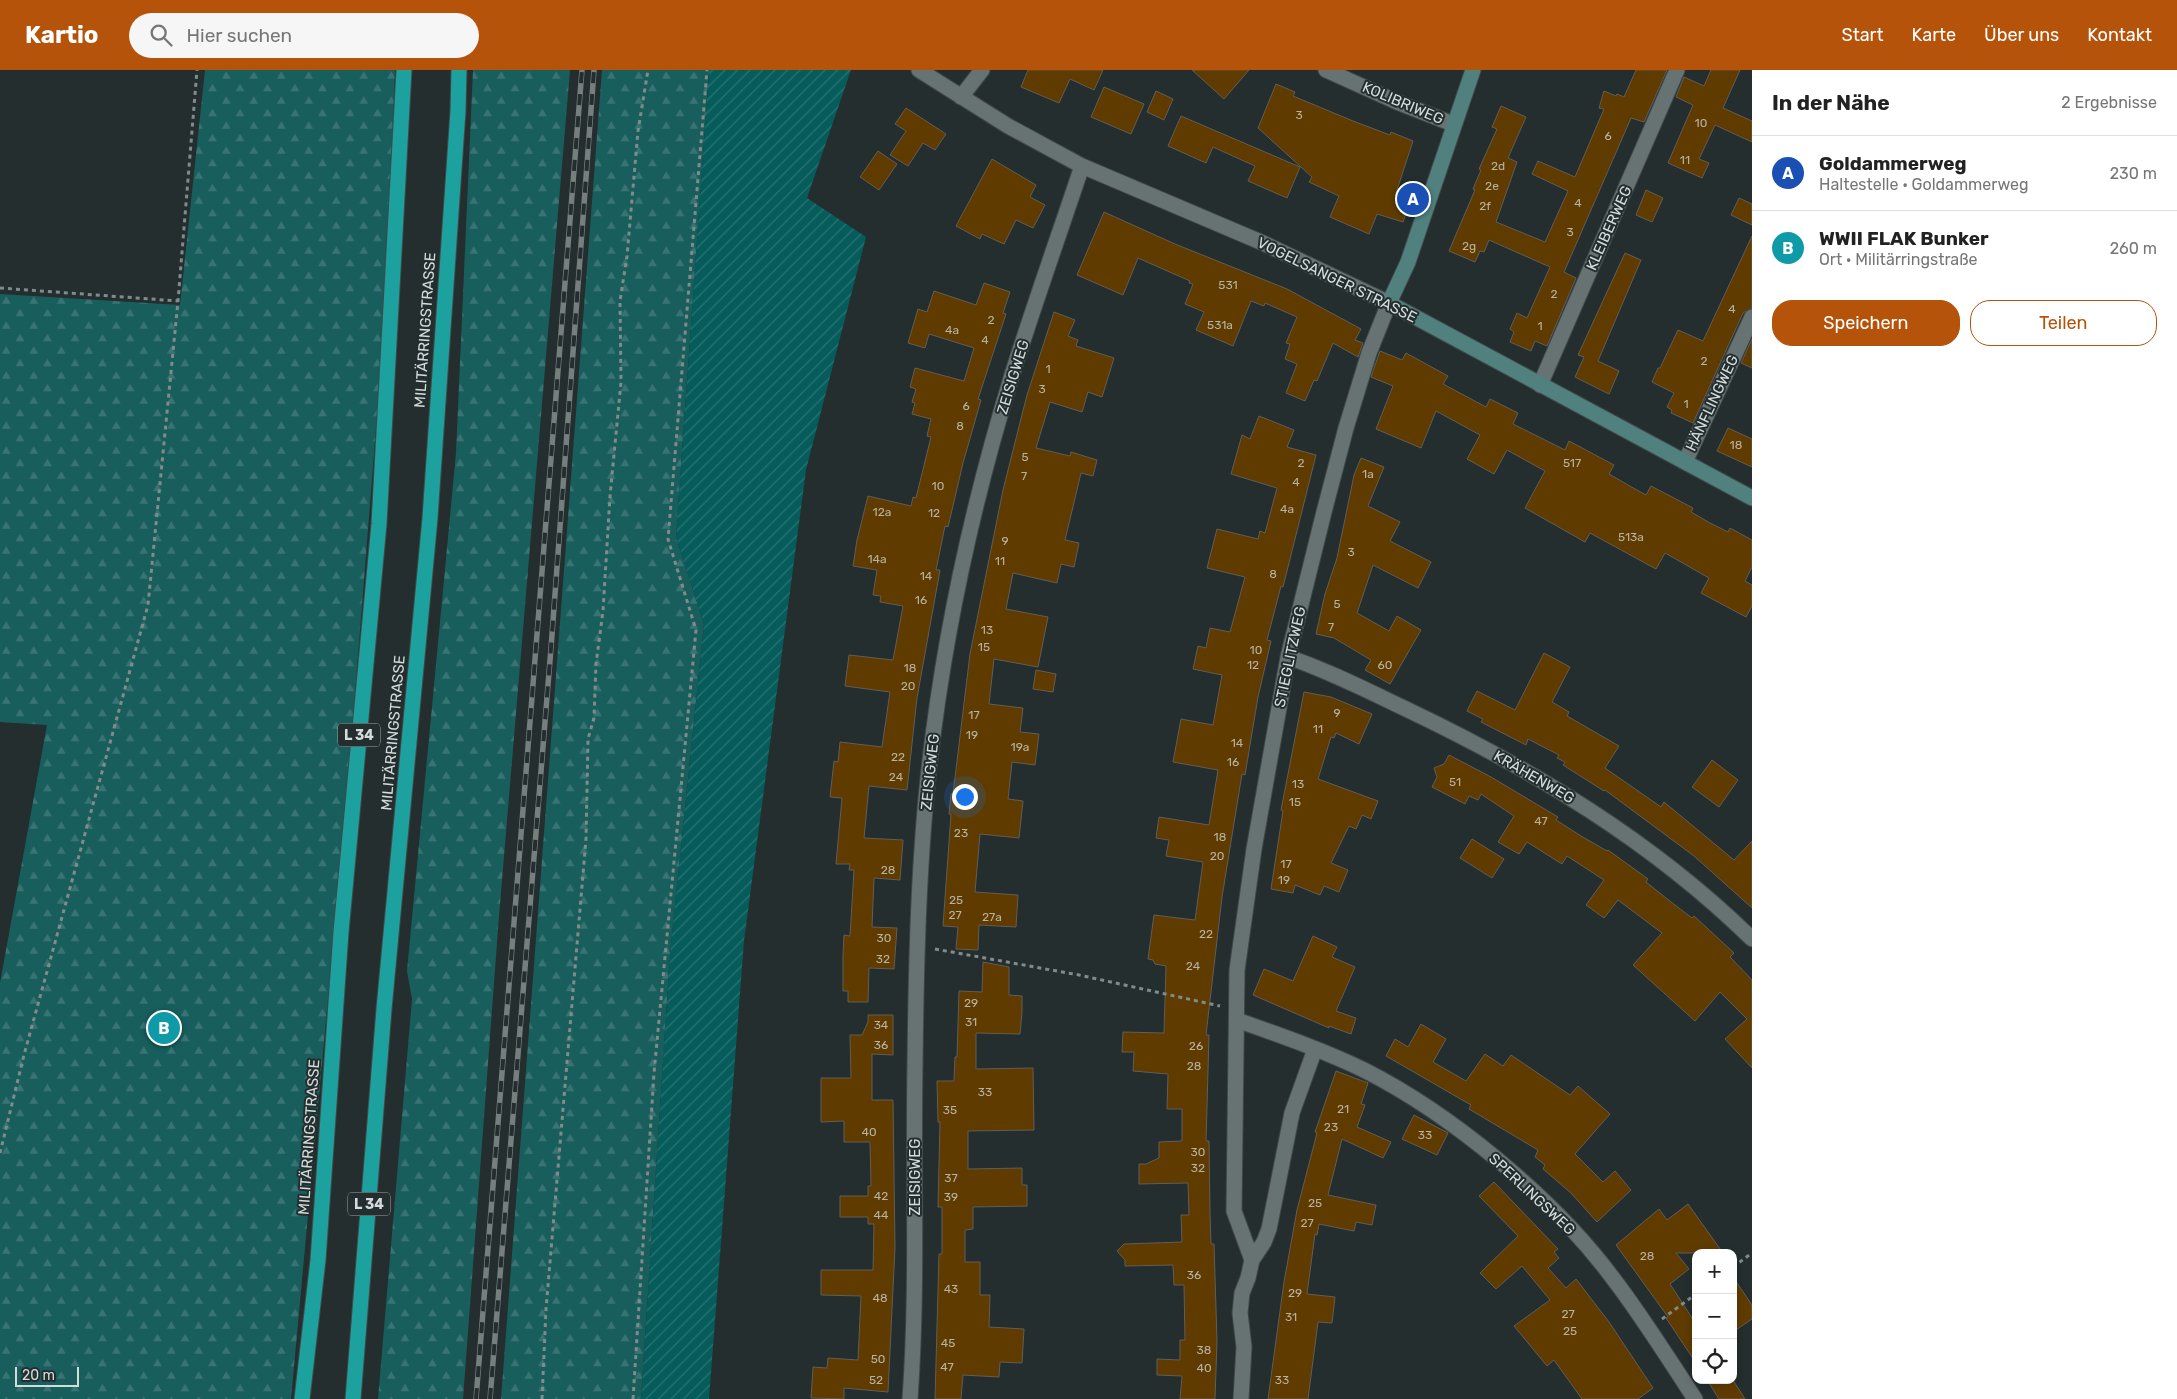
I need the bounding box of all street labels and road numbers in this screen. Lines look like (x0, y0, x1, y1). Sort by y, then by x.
street label: KOLIBRIWEG (1360, 78, 1446, 128)
street label: KLEIBERWEG (1582, 183, 1636, 273)
street label: VOGELSANGER STRASSE (1254, 233, 1420, 327)
street label: MILITÄRRINGSTRASSE (411, 252, 439, 408)
street label: ZEISIGWEG (993, 338, 1033, 416)
street label: HÄNFLINGWEG (1682, 352, 1742, 454)
street label: STIEGLITZWEG (1271, 605, 1309, 709)
street label: MILITÄRRINGSTRASSE (377, 655, 409, 811)
road number: L 34 (338, 724, 380, 746)
street label: ZEISIGWEG (917, 733, 943, 811)
street label: KRÄHENWEG (1490, 747, 1578, 807)
street label: MILITÄRRINGSTRASSE (295, 1059, 323, 1215)
street label: ZEISIGWEG (906, 1139, 924, 1215)
street label: SPERLINGSWEG (1485, 1149, 1579, 1239)
road number: L 34 (348, 1192, 390, 1216)

